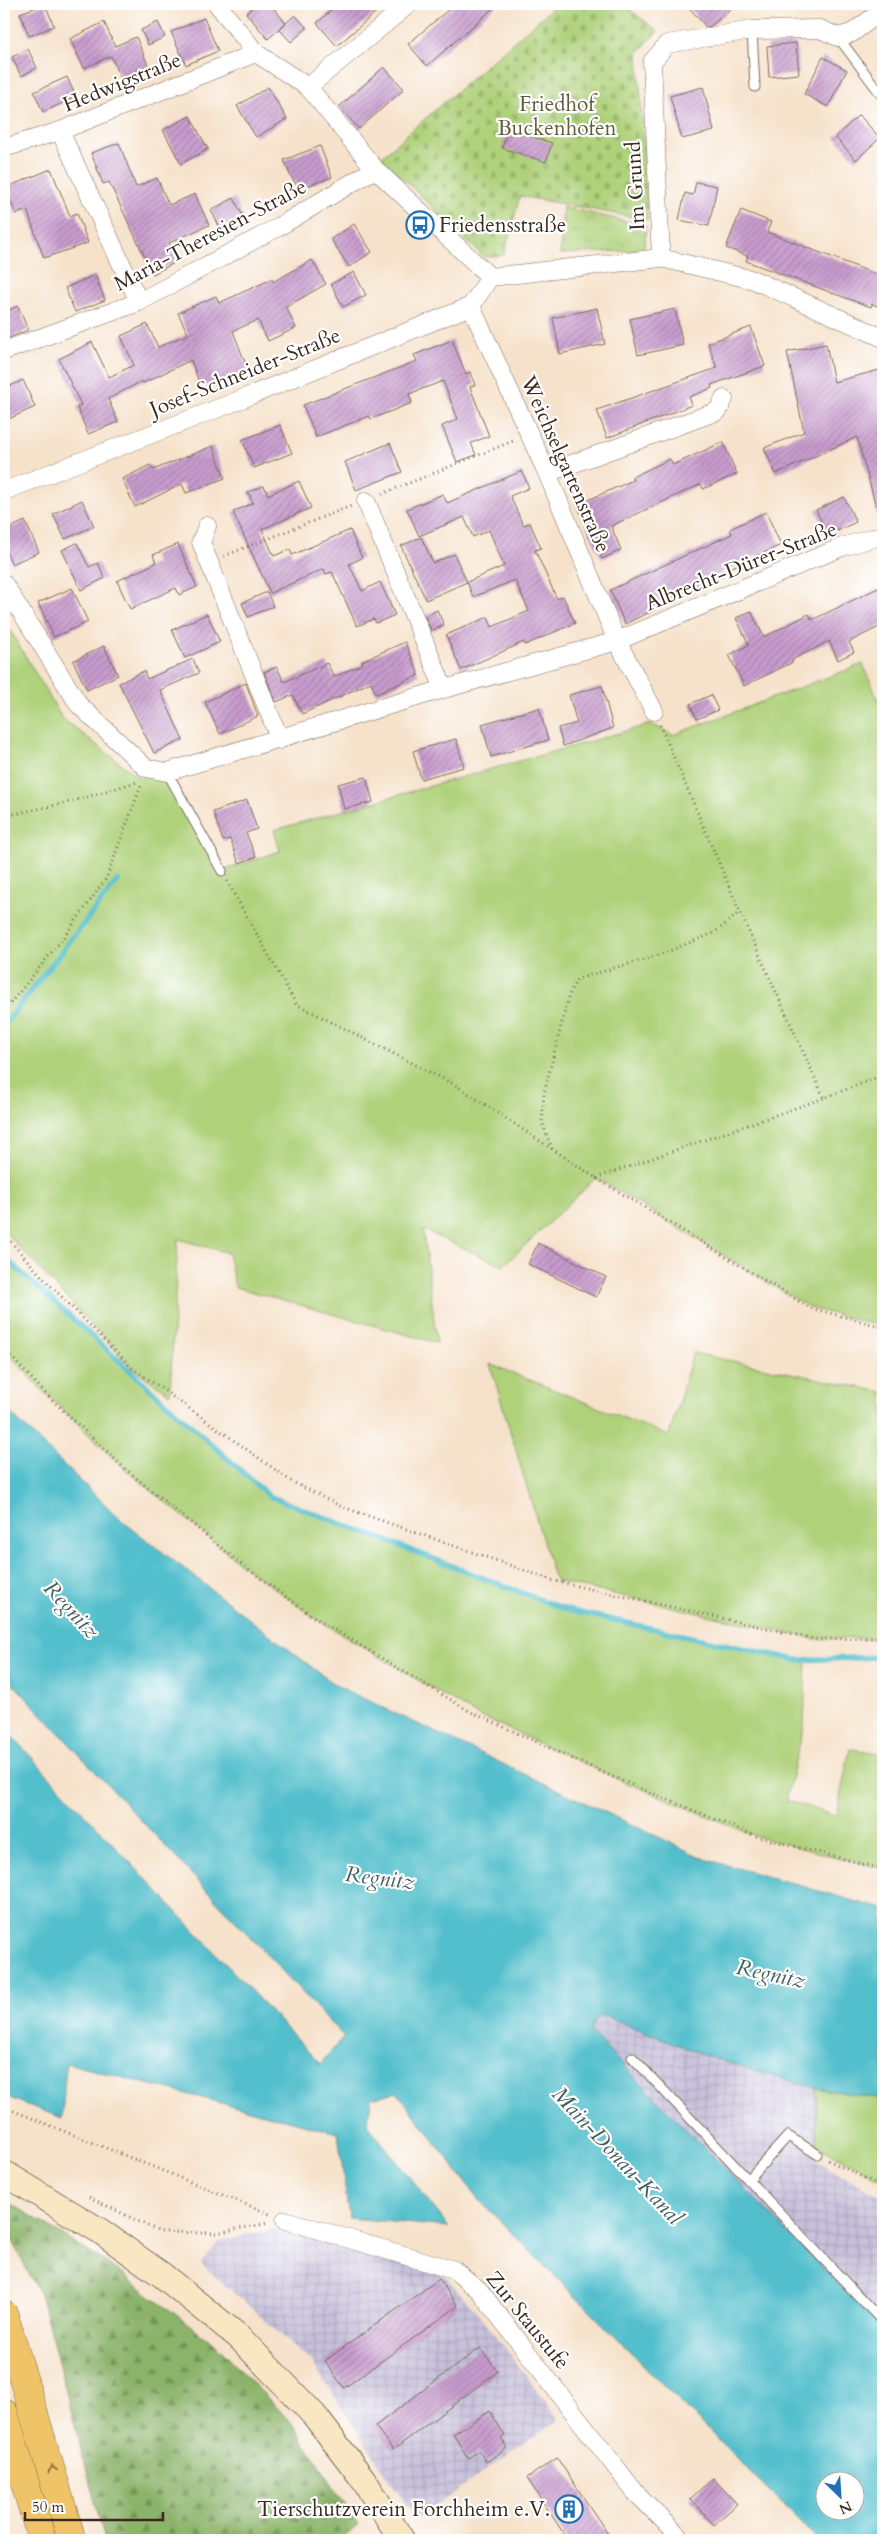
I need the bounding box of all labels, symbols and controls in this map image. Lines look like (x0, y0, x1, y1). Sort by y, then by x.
street label: Hedwigstraße (59, 46, 186, 119)
park label: Friedhof Buckenhofen (498, 90, 616, 143)
street label: Im Grund (619, 141, 652, 231)
street label: Maria-Theresien-Straße (109, 172, 312, 299)
bus stop icon: Friedensstraße (405, 210, 435, 240)
place label: Friedensstraße (439, 211, 566, 240)
street label: Josef-Schneider-Straße (143, 321, 345, 425)
street label: Weichselgartenstraße (513, 370, 618, 557)
street label: Albrecht-Dürer-Straße (641, 515, 841, 618)
water label: Regnitz (37, 1574, 106, 1646)
water label: Regnitz (343, 1859, 417, 1897)
water label: Regnitz (734, 1952, 809, 1996)
water label: Main-Donau-Kanal (545, 2080, 690, 2232)
street label: Zur Staustufe (479, 2265, 576, 2376)
one-way arrow (47, 2465, 57, 2474)
north arrow (814, 2472, 864, 2522)
scale bar (25, 2489, 162, 2521)
building icon: Tierschutzverein Forchheim e.V. (554, 2494, 584, 2524)
place label: Tierschutzverein Forchheim e.V. (257, 2495, 550, 2524)
text: N (836, 2496, 855, 2519)
text: 50 m (32, 2497, 64, 2517)

